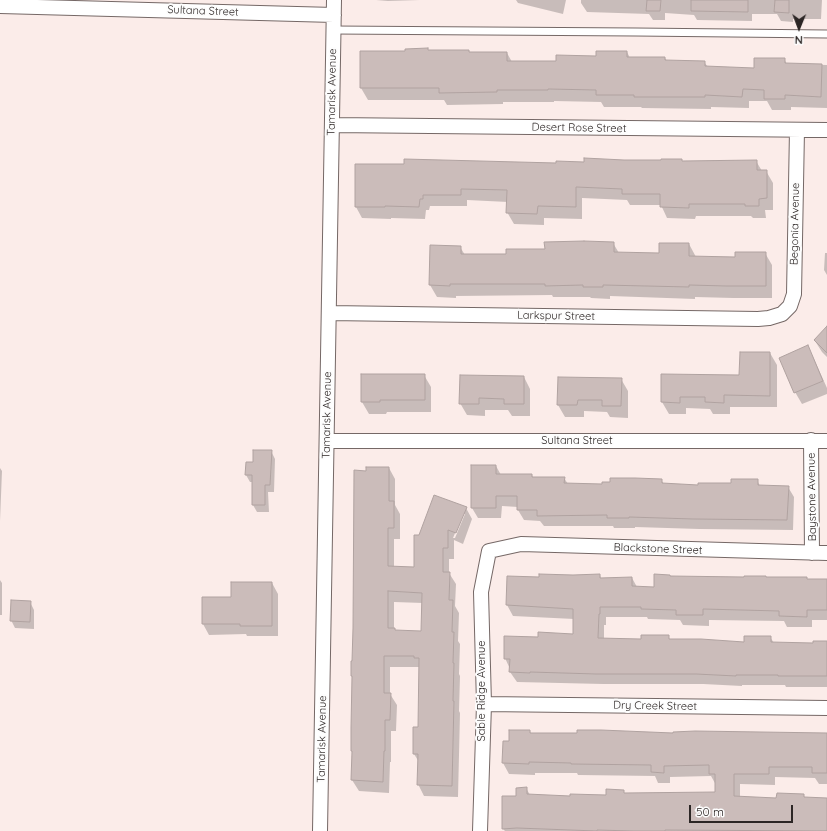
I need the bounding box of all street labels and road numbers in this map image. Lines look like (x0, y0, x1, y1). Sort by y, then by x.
street label: Sultana Street (167, 3, 239, 19)
street label: Tamarisk Avenue (325, 48, 339, 136)
street label: Desert Rose Street (531, 121, 627, 135)
street label: Begonia Avenue (788, 183, 802, 265)
street label: Larkspur Street (517, 309, 595, 323)
street label: Tamarisk Avenue (320, 371, 334, 459)
street label: Sultana Street (541, 434, 613, 448)
street label: Baystone Avenue (805, 453, 819, 541)
street label: Blackstone Street (613, 541, 703, 557)
street label: Sable Ridge Avenue (475, 640, 489, 742)
street label: Tamarisk Avenue (315, 695, 329, 783)
street label: Dry Creek Street (613, 699, 697, 713)

